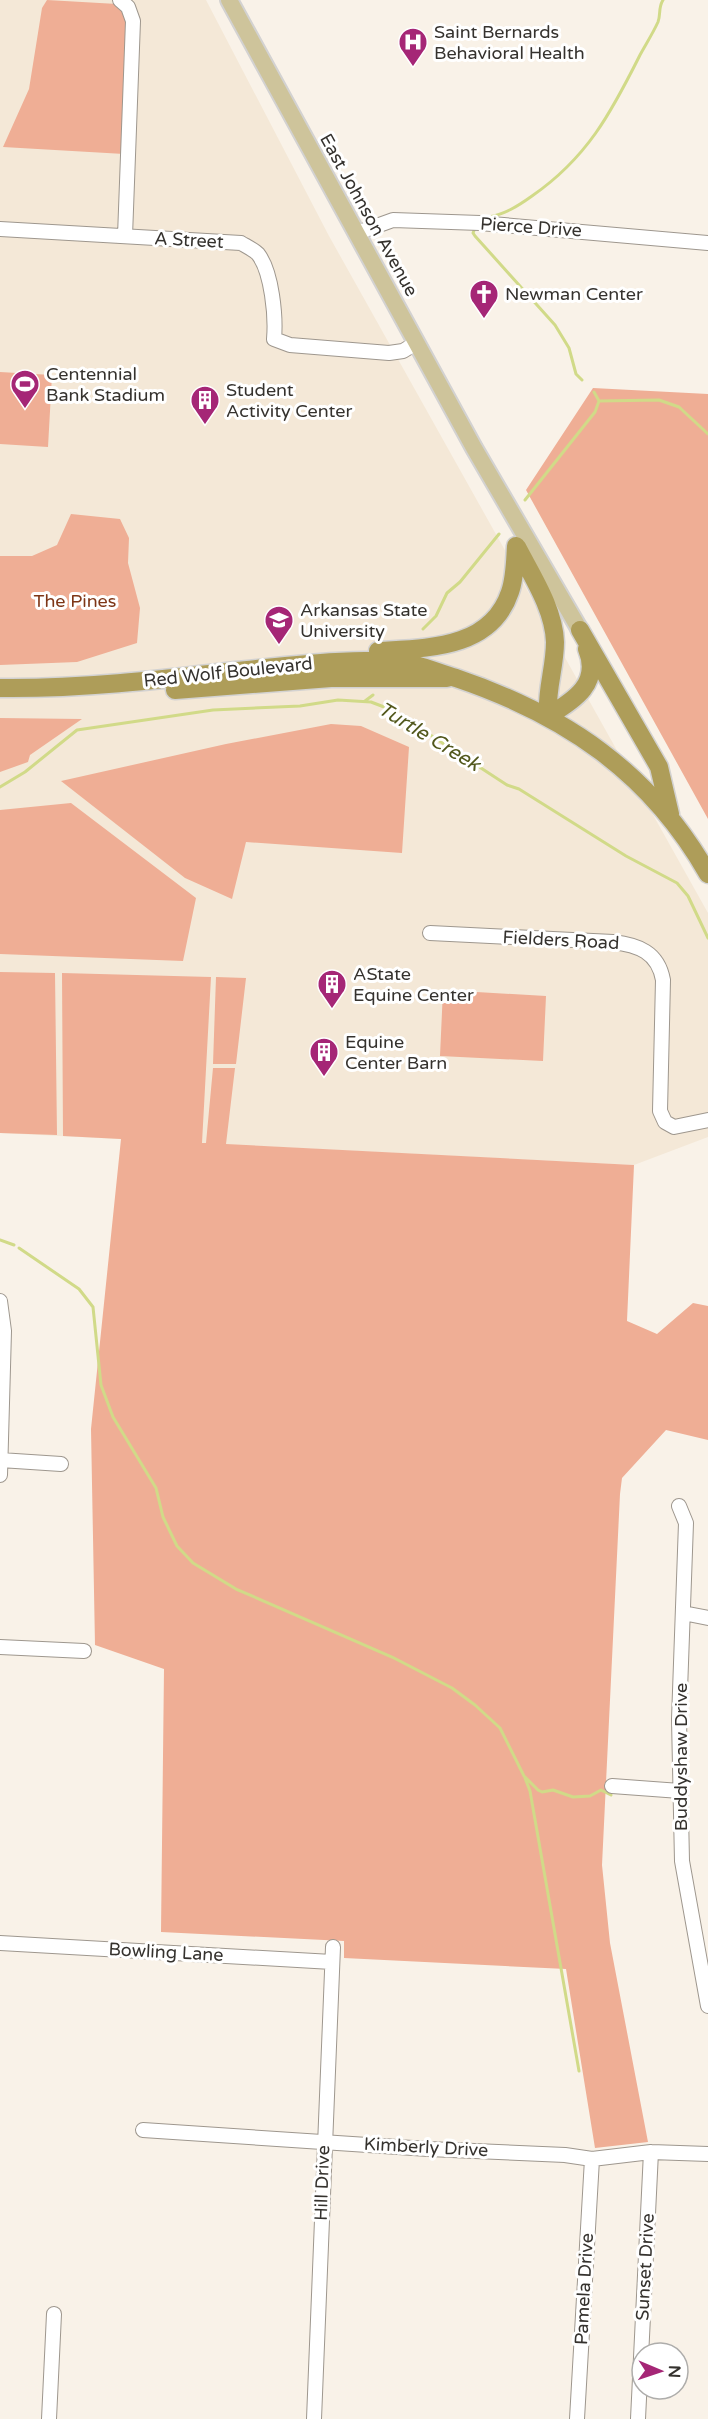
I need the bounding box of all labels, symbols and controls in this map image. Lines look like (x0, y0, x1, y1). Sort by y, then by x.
place label: Saint Bernards Behavioral Health (434, 21, 585, 64)
hospital icon: Saint Bernards Behavioral Health (397, 26, 429, 68)
street label: East Johnson Avenue (315, 130, 423, 300)
street label: Pierce Drive (479, 212, 583, 242)
street label: A Street (154, 227, 224, 253)
church icon: Newman Center (468, 278, 500, 320)
place label: Newman Center (505, 283, 643, 305)
place label: Centennial Bank Stadium (46, 363, 165, 406)
sports icon: Centennial Bank Stadium (9, 368, 41, 410)
place label: Student Activity Center (226, 379, 352, 422)
building icon: Student Activity Center (189, 384, 221, 426)
park label: The Pines (34, 590, 116, 612)
place label: Arkansas State University (300, 599, 427, 642)
school or university icon: Arkansas State University (263, 604, 295, 646)
street label: Red Wolf Boulevard (142, 652, 314, 692)
water label: Turtle Creek (374, 697, 486, 778)
street label: Fielders Road (502, 926, 620, 954)
place label: AState Equine Center (353, 963, 474, 1006)
building icon: AState Equine Center (316, 968, 348, 1010)
place label: Equine Center Barn (345, 1031, 447, 1074)
building icon: Equine Center Barn (308, 1036, 340, 1078)
street label: Buddyshaw Drive (670, 1683, 692, 1831)
street label: Bowling Lane (108, 1938, 224, 1966)
street label: Kimberly Drive (363, 2133, 489, 2161)
street label: Hill Drive (310, 2145, 334, 2221)
street label: Sunset Drive (631, 2213, 659, 2321)
street label: Pamela Drive (570, 2232, 598, 2346)
north arrow (630, 2341, 690, 2401)
text: N (664, 2365, 684, 2378)

